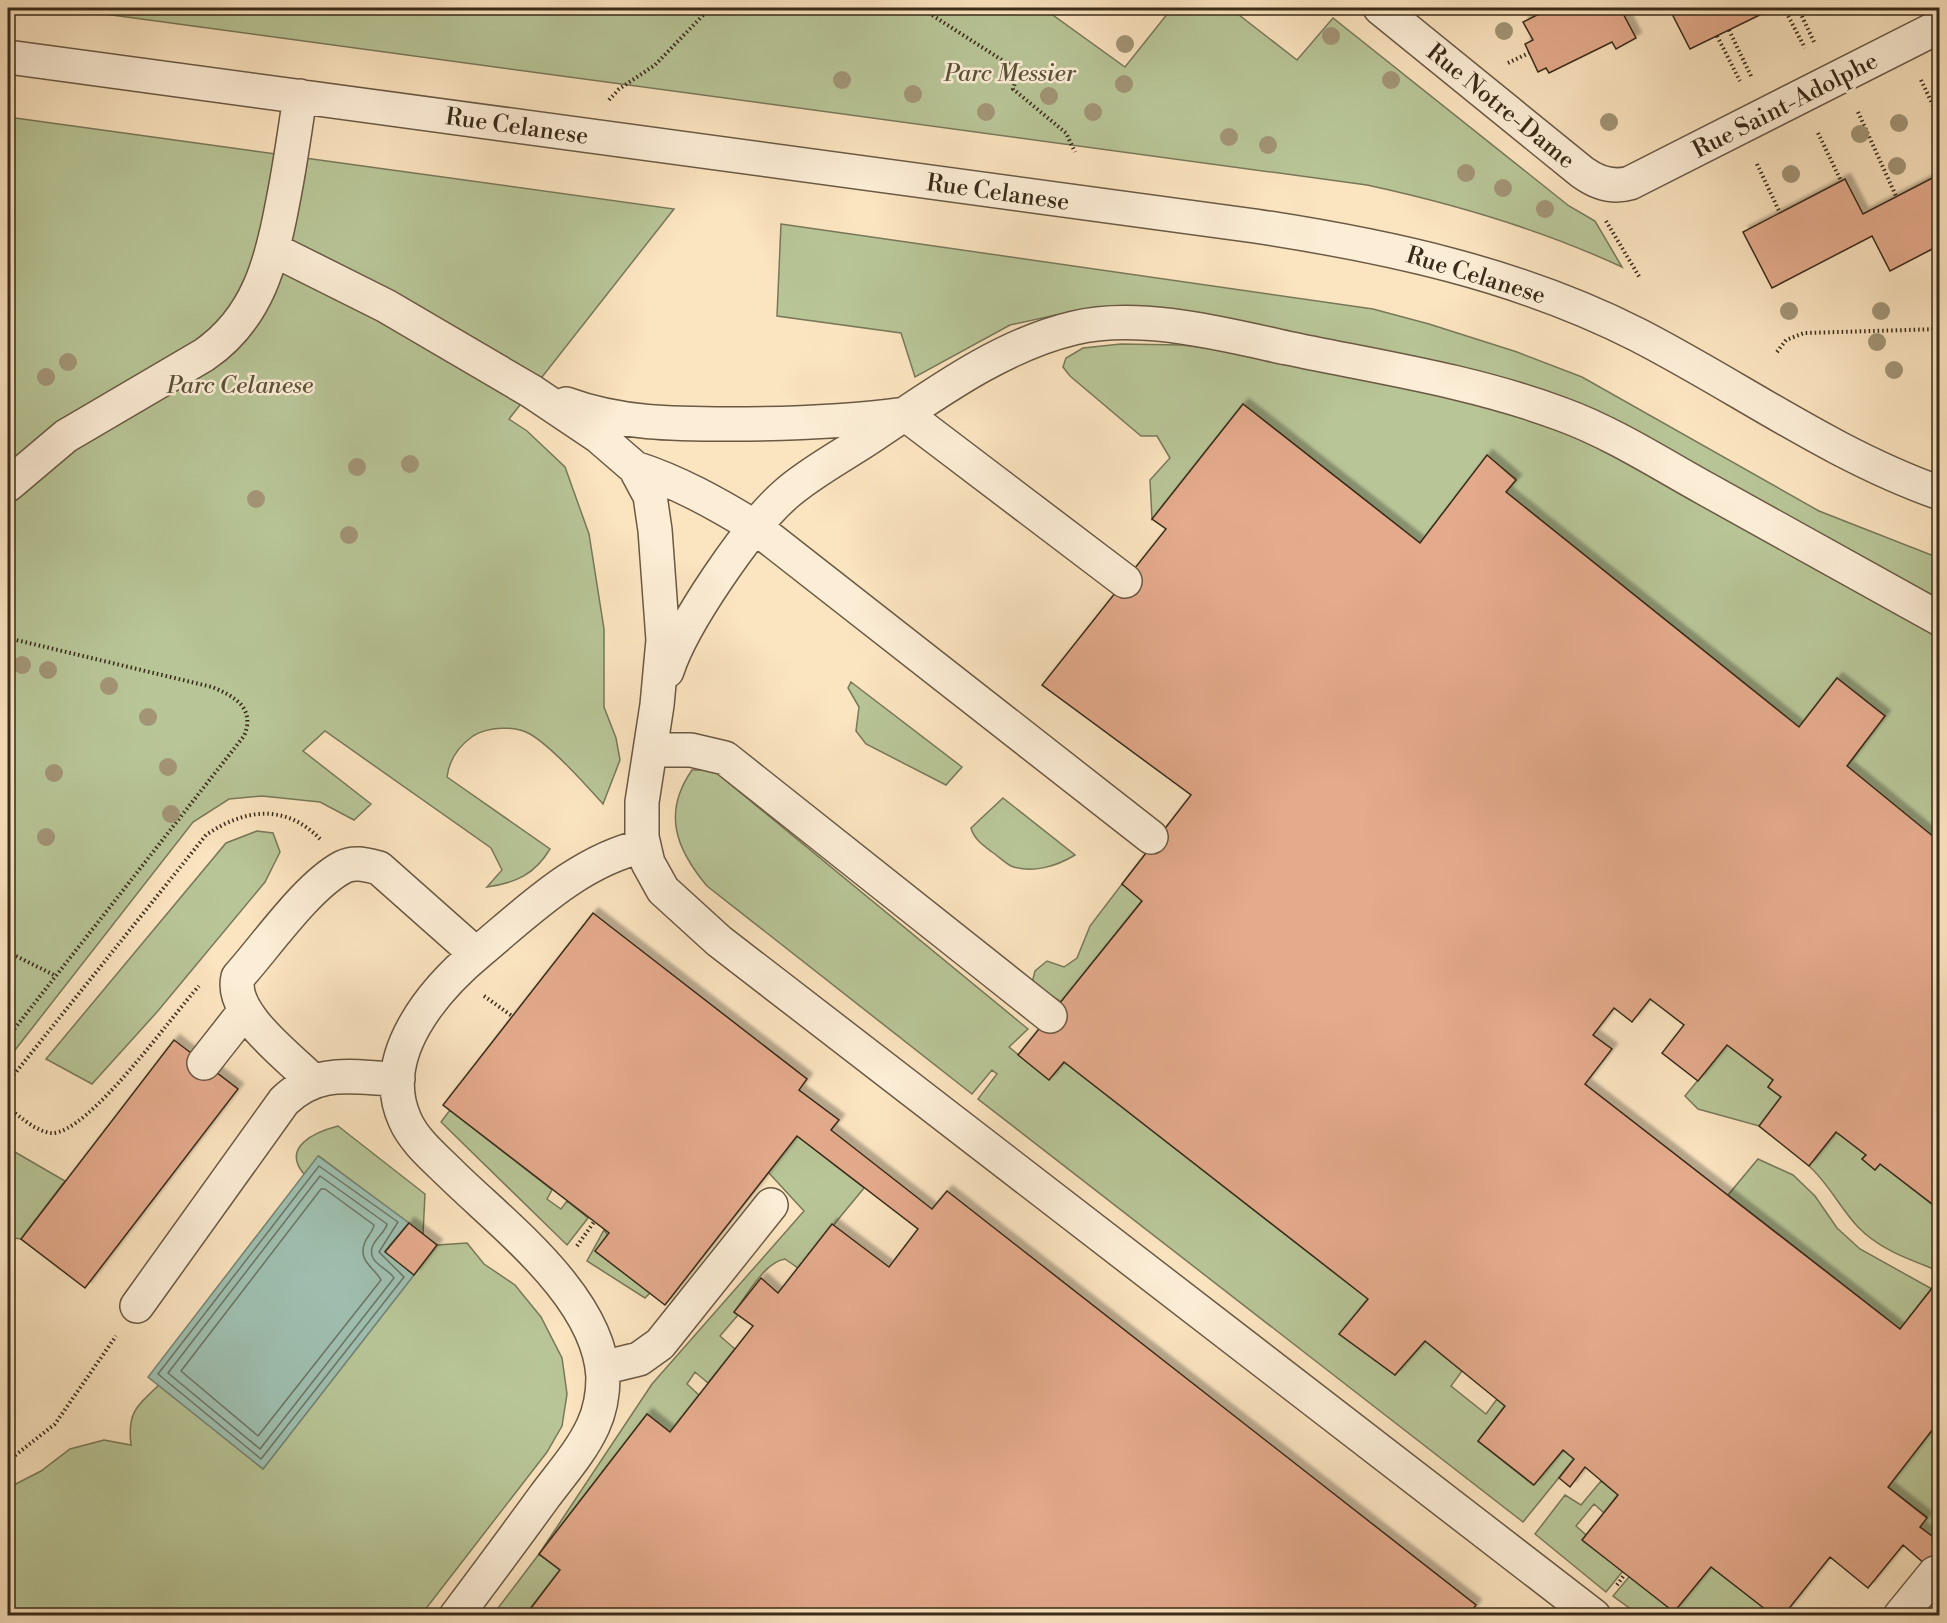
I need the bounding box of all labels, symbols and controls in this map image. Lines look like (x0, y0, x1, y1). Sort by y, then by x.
street label: Rue Notre-Dame (1420, 38, 1581, 176)
street label: Rue Saint-Adolphe (1688, 46, 1883, 166)
park label: Parc Messier (943, 59, 1077, 89)
street label: Rue Celanese (443, 102, 590, 152)
street label: Rue Celanese (924, 168, 1071, 218)
street label: Rue Celanese (1402, 241, 1549, 311)
park label: Parc Celanese (166, 371, 313, 401)

